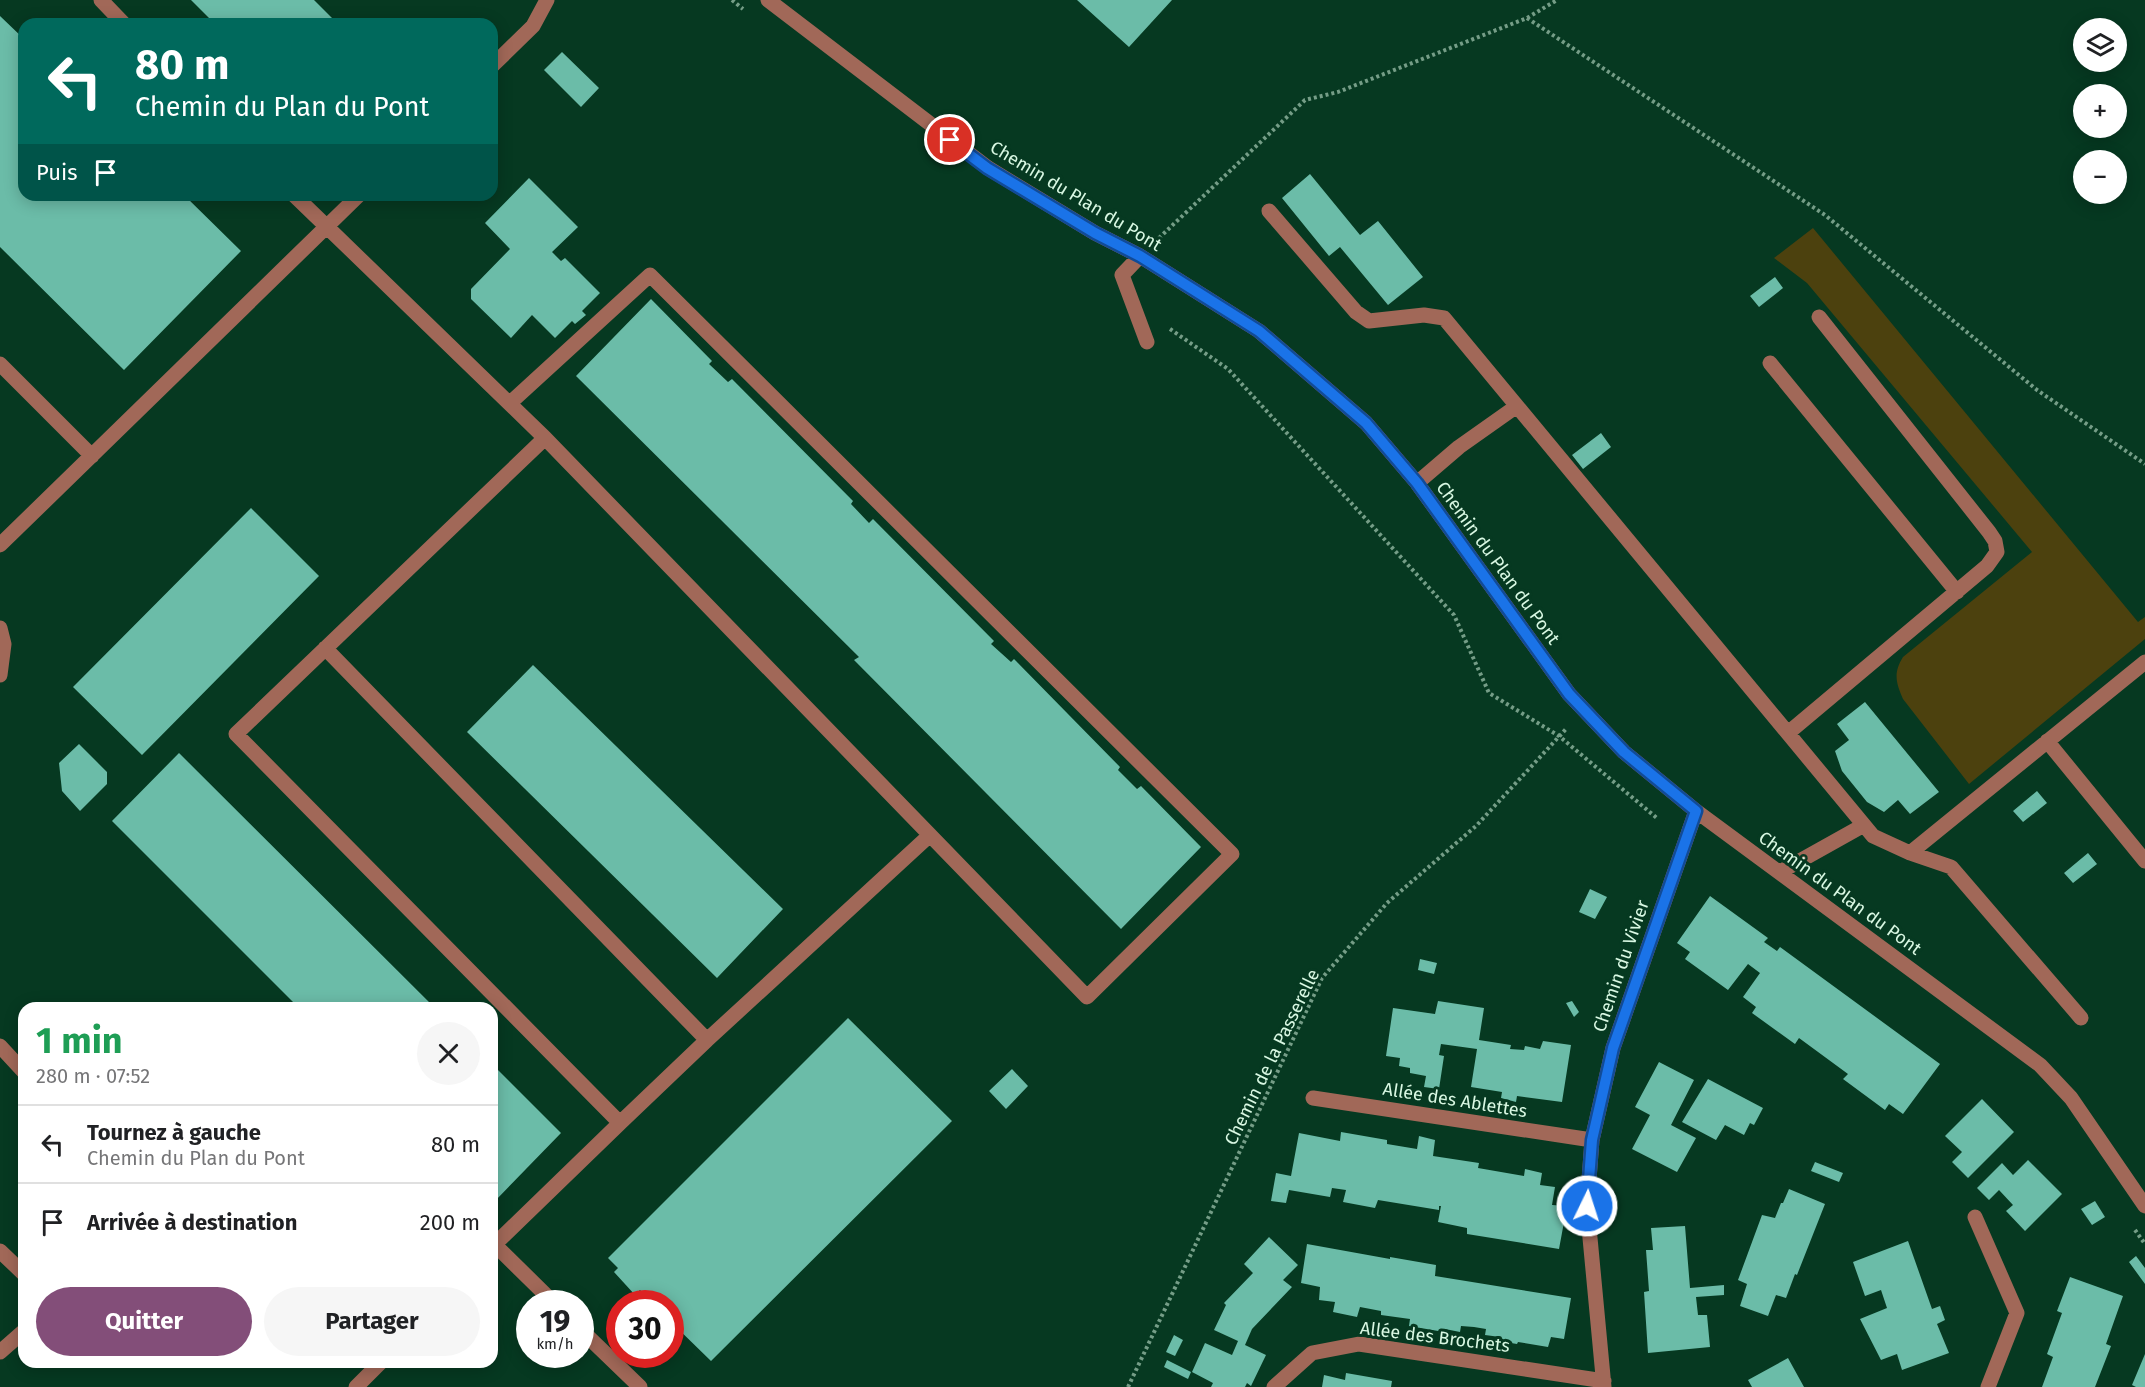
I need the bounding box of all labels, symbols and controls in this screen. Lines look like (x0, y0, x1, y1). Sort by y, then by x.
map controls (2073, 18, 2127, 204)
button: layers (2073, 18, 2127, 72)
text: 80 m (135, 40, 229, 90)
icon: left (36, 42, 114, 120)
button: + (2073, 84, 2127, 138)
text: Chemin du Plan du Pont (135, 91, 429, 123)
pin (924, 114, 975, 165)
icon: arrive (933, 123, 966, 156)
street label: Chemin du Plan du Pont (986, 136, 1166, 256)
button: − (2073, 150, 2127, 204)
icon: arrive (89, 156, 122, 189)
text: Puis (36, 159, 77, 186)
street label: Chemin du Plan du Pont (1431, 477, 1565, 649)
street label: Chemin du Plan du Pont (1754, 826, 1926, 960)
street label: Chemin du Vivier (1588, 897, 1654, 1035)
street label: Chemin de la Passerelle (1220, 965, 1324, 1149)
text: 1 min (36, 1019, 123, 1063)
button: close (417, 1022, 480, 1085)
text: 280 m · 07:52 (36, 1064, 150, 1088)
street label: Allée des Ablettes (1381, 1078, 1529, 1122)
text: Tournez à gauche (87, 1119, 261, 1146)
icon: left (36, 1128, 69, 1161)
text: 80 m (431, 1131, 480, 1158)
text: Chemin du Plan du Pont (87, 1146, 305, 1170)
position arrow (1555, 1174, 1619, 1238)
icon: arrive (36, 1206, 69, 1239)
text: Arrivée à destination (87, 1209, 297, 1236)
text: 200 m (420, 1209, 480, 1236)
button: Quitter (36, 1287, 252, 1356)
button: Partager (264, 1287, 480, 1356)
speed limit sign: 30 (606, 1290, 684, 1368)
text: 19 (540, 1304, 570, 1340)
street label: Allée des Brochets (1359, 1317, 1511, 1357)
text: km/h (536, 1335, 574, 1353)

